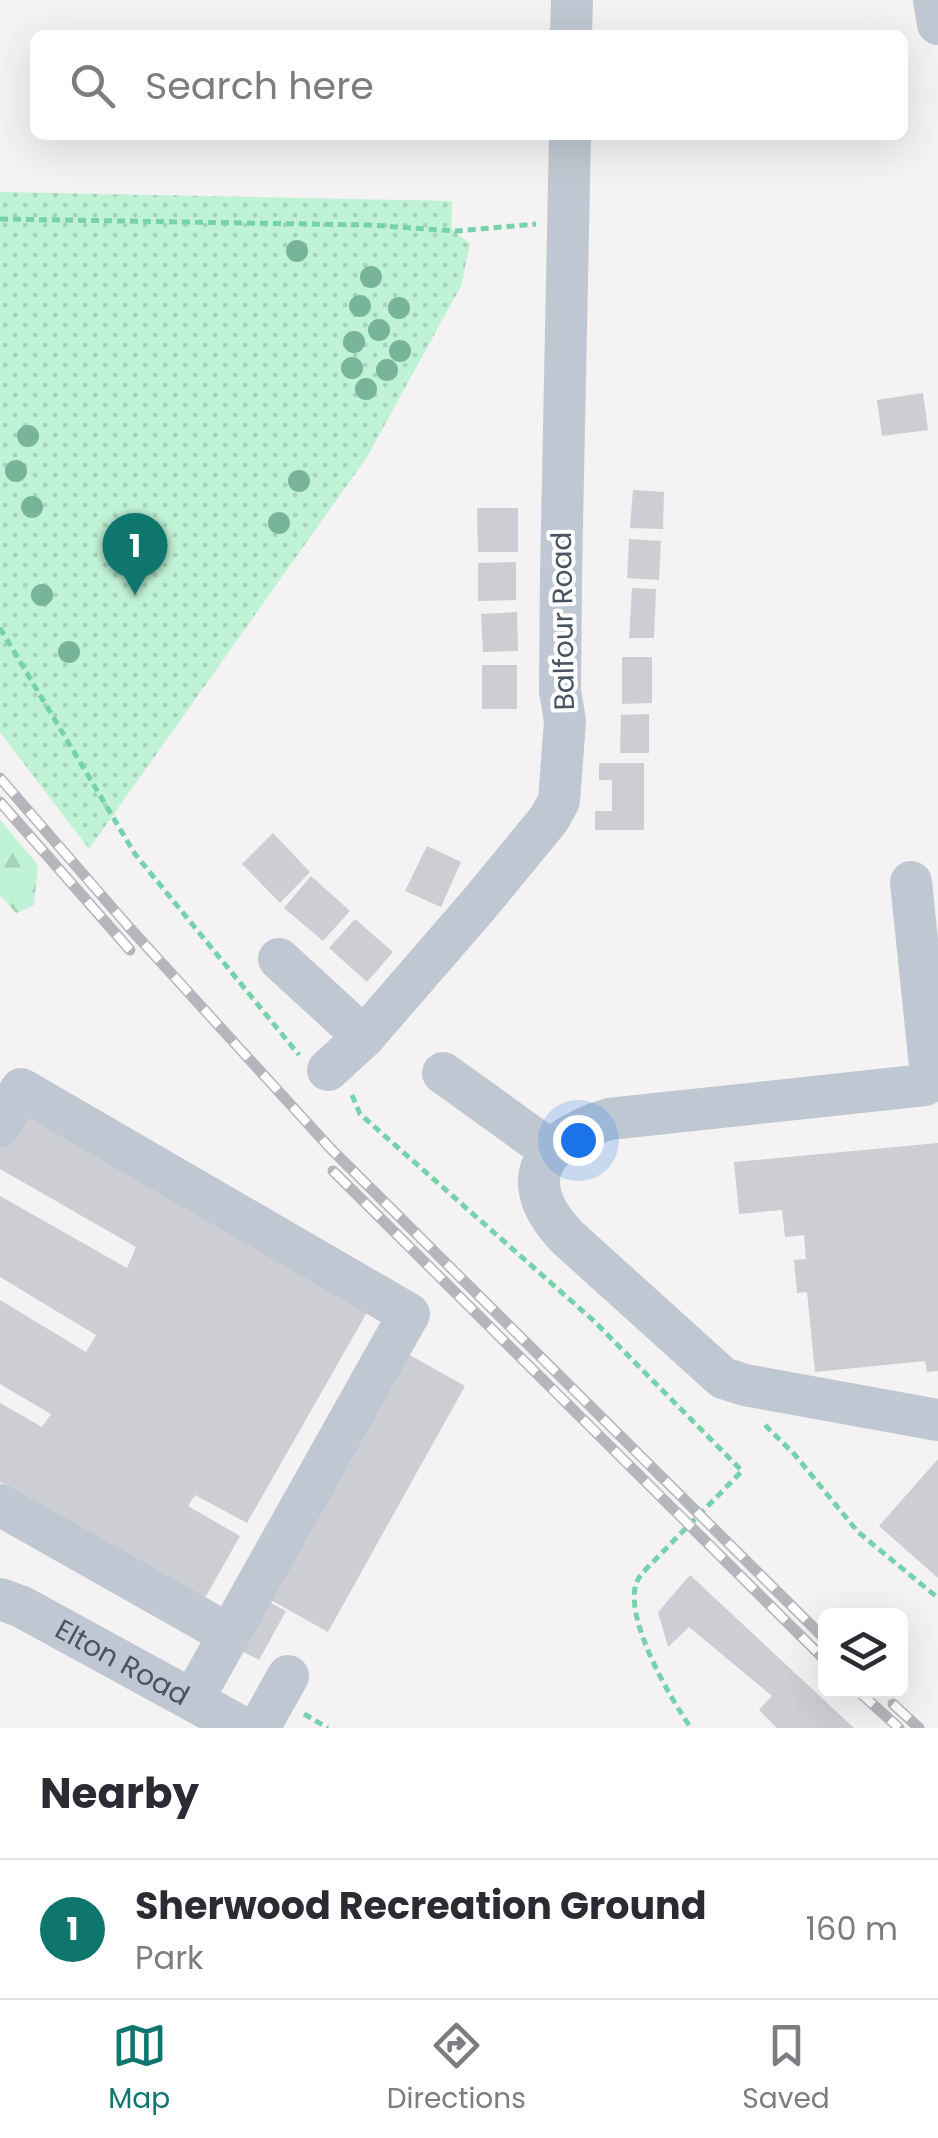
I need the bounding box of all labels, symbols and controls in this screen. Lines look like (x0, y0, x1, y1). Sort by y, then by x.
search box (30, 30, 908, 140)
icon: search (65, 58, 120, 113)
text: Search here (145, 59, 374, 112)
pin: 1 (102, 512, 168, 595)
street label: Balfour Road (542, 531, 584, 711)
your location (553, 1115, 604, 1166)
map controls (818, 1608, 908, 1698)
button: layers (818, 1608, 908, 1698)
street label: Elton Road (48, 1609, 197, 1715)
text: Nearby (40, 1764, 199, 1823)
text: Sherwood Recreation Ground (135, 1879, 706, 1932)
text: 1 (66, 1906, 79, 1951)
text: 160 m (806, 1906, 898, 1951)
text: Park (135, 1935, 204, 1980)
tab: Map (108, 2018, 170, 2120)
tab: Directions (387, 2018, 526, 2120)
tab: Saved (742, 2018, 830, 2120)

